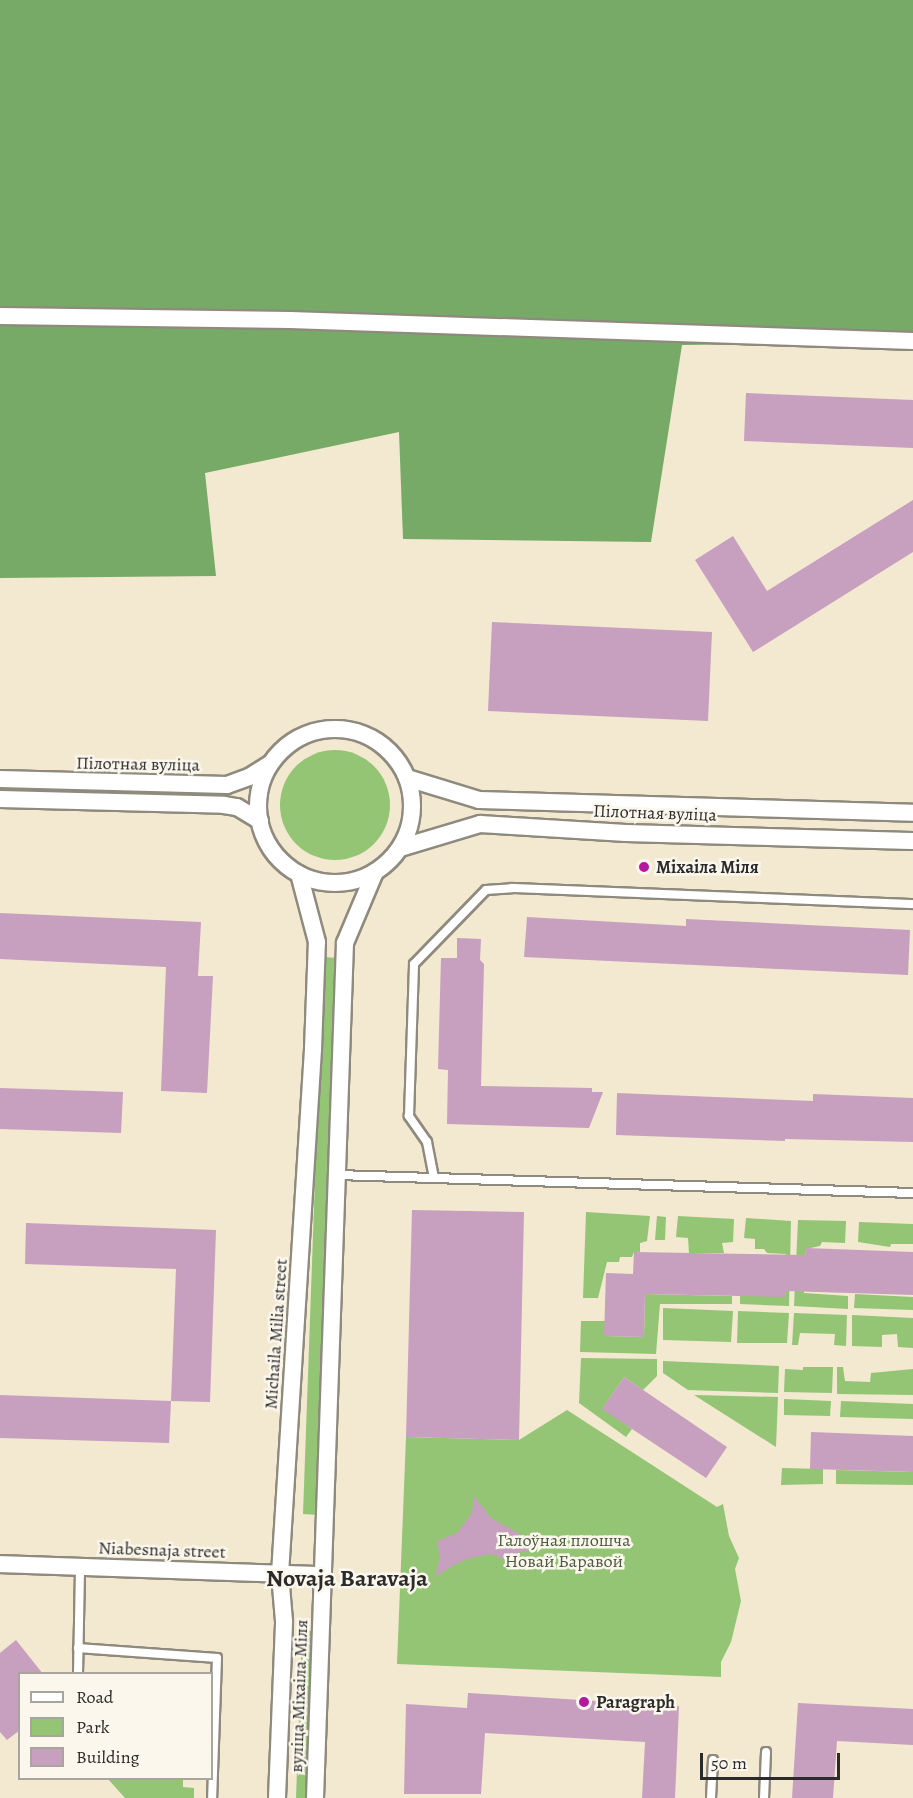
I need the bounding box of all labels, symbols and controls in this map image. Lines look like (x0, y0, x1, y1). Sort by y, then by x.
street label: Пілотная вуліца (76, 752, 200, 776)
street label: Пілотная вуліца (593, 800, 717, 826)
place label: Міхаіла Міля (656, 856, 759, 878)
marker: Міхаіла Міля (637, 860, 651, 874)
street label: Michaila Milia street (260, 1258, 292, 1410)
park label: Галоўная плошча Новай Баравой (498, 1530, 630, 1572)
street label: Niabesnaja street (98, 1537, 226, 1563)
district label: Novaja Baravaja (266, 1565, 428, 1593)
street label: вуліца Міхаіла Міля (286, 1619, 312, 1773)
legend (18, 1672, 213, 1780)
text: Road (76, 1685, 113, 1709)
place label: Paragraph (596, 1691, 675, 1713)
marker: Paragraph (577, 1695, 591, 1709)
text: Park (76, 1715, 110, 1739)
scale bar (703, 1741, 842, 1779)
text: Building (76, 1745, 140, 1769)
text: 50 m (711, 1751, 747, 1775)

